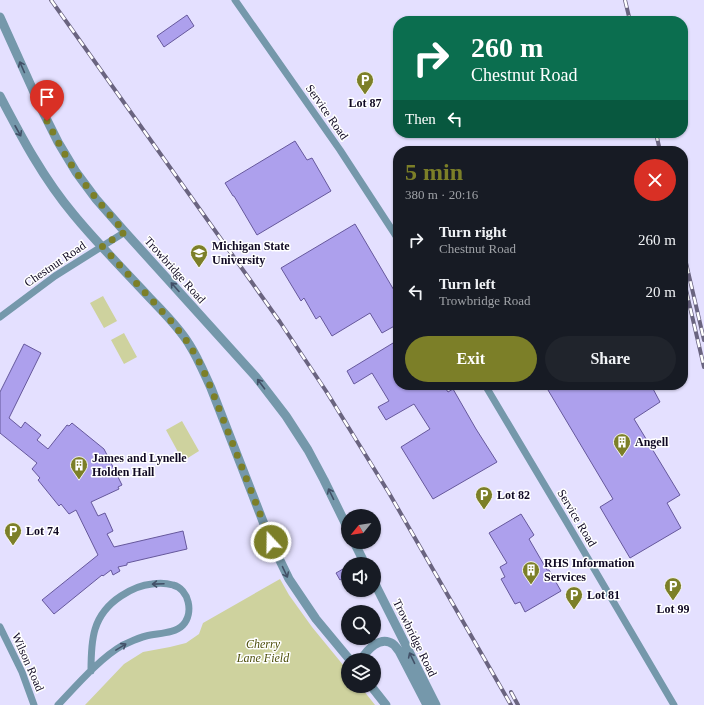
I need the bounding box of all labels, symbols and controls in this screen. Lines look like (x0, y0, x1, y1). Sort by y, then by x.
icon: right (405, 32, 457, 84)
text: 260 m (471, 32, 543, 63)
one-way arrow (18, 62, 25, 74)
text: Chestnut Road (471, 65, 578, 85)
parking icon: Lot 87 (355, 70, 375, 95)
pin (30, 80, 64, 121)
street label: Service Road (303, 82, 351, 142)
icon: arrive (36, 86, 58, 108)
place label: Lot 87 (349, 96, 382, 110)
icon: left (444, 108, 466, 130)
text: Then (405, 111, 436, 127)
one-way arrow (15, 125, 23, 137)
text: 5 min (405, 159, 463, 185)
button: close (634, 159, 676, 201)
text: 380 m · 20:16 (405, 187, 478, 202)
text: Turn right (439, 224, 506, 240)
icon: right (405, 229, 427, 251)
text: 260 m (638, 232, 676, 248)
street label: Trowbridge Road (142, 234, 208, 306)
street label: Chestnut Road (22, 238, 88, 290)
place label: Michigan State University (212, 239, 290, 267)
text: Chestnut Road (439, 241, 516, 256)
school or university icon: Michigan State University (189, 243, 209, 268)
text: Turn left (439, 276, 496, 292)
icon: left (405, 281, 427, 303)
one-way arrow (170, 282, 180, 292)
text: 20 m (646, 284, 676, 300)
text: Trowbridge Road (439, 293, 531, 308)
button: Exit (405, 336, 537, 382)
button: Share (545, 336, 676, 382)
one-way arrow (257, 379, 266, 390)
building icon: Angell (612, 432, 632, 457)
place label: Angell (635, 435, 669, 449)
place label: James and Lynelle Holden Hall (92, 451, 187, 479)
building icon: James and Lynelle Holden Hall (69, 455, 89, 480)
parking icon: Lot 82 (474, 485, 494, 510)
street label: Service Road (554, 487, 600, 549)
one-way arrow (327, 488, 334, 500)
place label: Lot 82 (497, 488, 530, 502)
north arrow (341, 509, 381, 549)
map controls (341, 509, 381, 693)
parking icon: Lot 74 (3, 521, 23, 546)
position arrow (250, 521, 292, 563)
place label: Lot 74 (26, 524, 59, 538)
place label: RHS Information Services (544, 556, 635, 584)
button: sound (341, 557, 381, 597)
building icon: RHS Information Services (521, 560, 541, 585)
one-way arrow (282, 566, 290, 578)
parking icon: Lot 99 (663, 576, 683, 601)
one-way arrow (152, 580, 165, 588)
parking icon: Lot 81 (564, 585, 584, 610)
place label: Lot 81 (587, 588, 620, 602)
street label: Trowbridge Road (390, 597, 440, 679)
place label: Lot 99 (657, 602, 690, 616)
button: search (341, 605, 381, 645)
street label: Wilson Road (9, 631, 47, 693)
park label: Cherry Lane Field (236, 637, 290, 665)
one-way arrow (115, 643, 127, 651)
one-way arrow (408, 652, 415, 664)
button: layers (341, 653, 381, 693)

